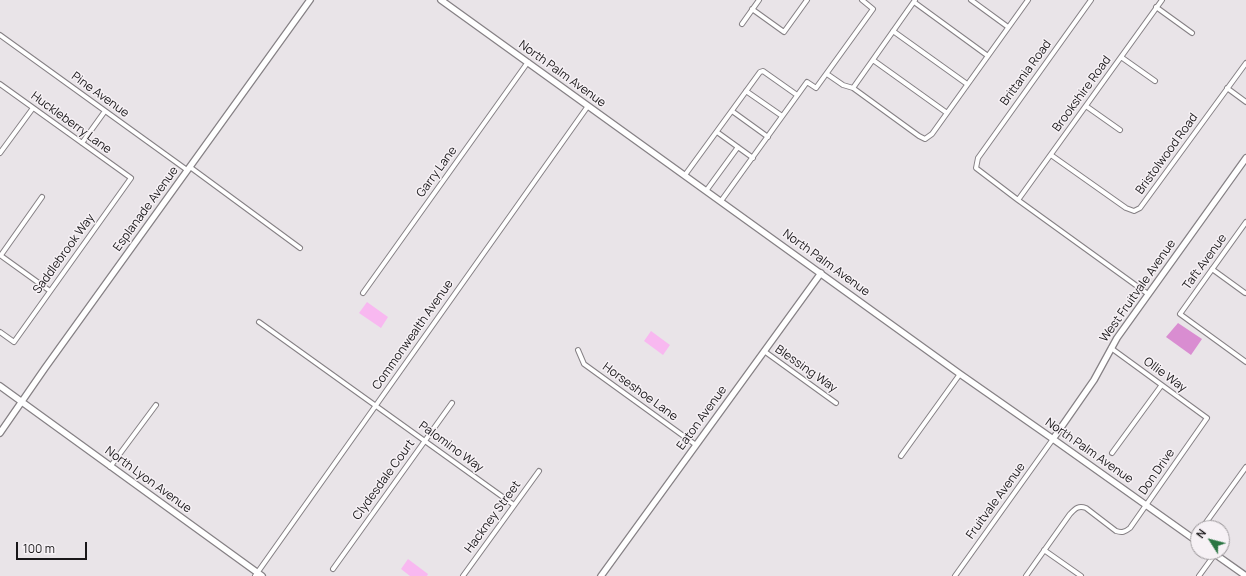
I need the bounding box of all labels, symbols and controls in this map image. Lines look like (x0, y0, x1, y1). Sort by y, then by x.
street label: Brittania Road (997, 37, 1055, 109)
street label: North Palm Avenue (516, 38, 608, 110)
street label: Brookshire Road (1050, 53, 1114, 135)
street label: Pine Avenue (68, 69, 132, 121)
street label: Huckleberry Lane (28, 89, 114, 157)
street label: Bristolwood Road (1133, 111, 1201, 197)
street label: Garry Lane (414, 144, 460, 200)
street label: Esplanade Avenue (110, 164, 182, 254)
street label: Saddlebrook Way (30, 211, 98, 297)
street label: North Palm Avenue (780, 227, 872, 299)
street label: Taft Avenue (1180, 231, 1230, 293)
street label: West Fruitvale Avenue (1097, 237, 1179, 345)
street label: Commonwealth Avenue (370, 277, 456, 393)
street label: Blessing Way (772, 342, 840, 396)
street label: Ollie Way (1141, 355, 1189, 395)
street label: Horseshoe Lane (600, 360, 680, 424)
street label: Eaton Avenue (674, 383, 730, 453)
street label: North Palm Avenue (1042, 415, 1136, 487)
street label: Palomino Way (416, 419, 486, 475)
street label: Clydesdale Court (350, 437, 418, 523)
street label: North Lyon Avenue (102, 444, 194, 516)
street label: Don Drive (1136, 446, 1178, 498)
street label: Fruitvale Avenue (963, 460, 1029, 542)
street label: Hackney Street (462, 478, 524, 556)
north arrow (1190, 520, 1230, 560)
text: N (1192, 526, 1209, 541)
scale bar (18, 534, 89, 560)
text: 100 m (23, 540, 55, 557)

